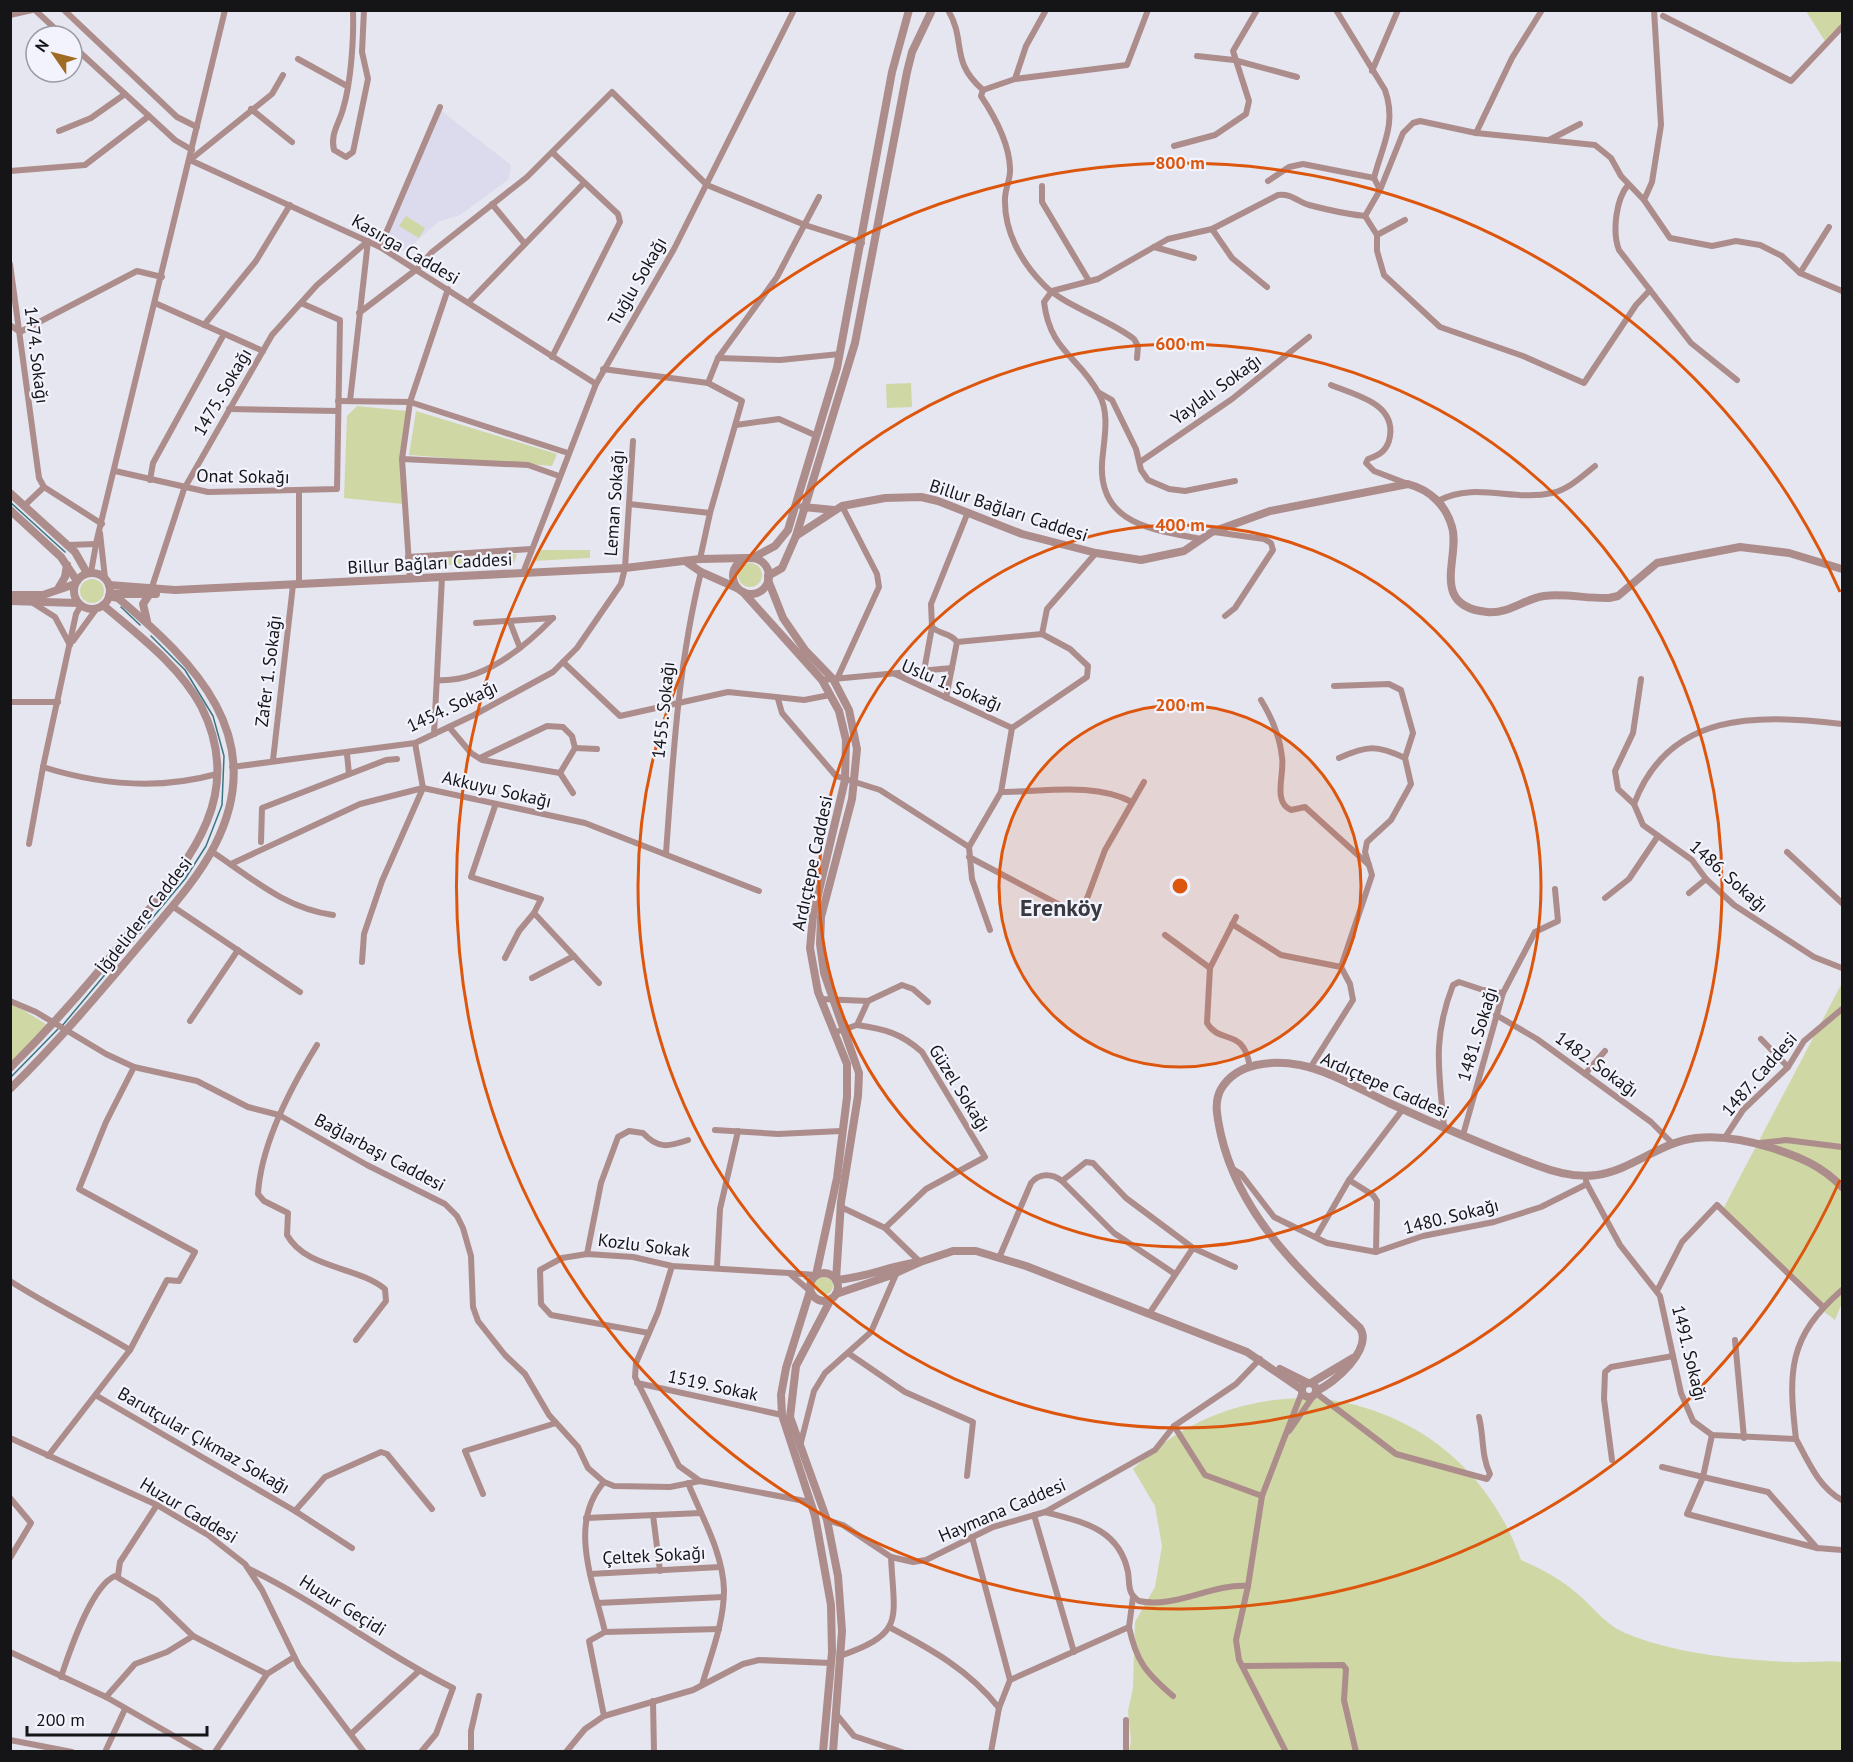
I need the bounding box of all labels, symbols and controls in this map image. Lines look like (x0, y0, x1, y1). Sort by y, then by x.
north arrow (24, 24, 84, 84)
text: N (31, 35, 53, 55)
text: 800 m (1155, 151, 1205, 174)
street label: Kasırga Caddesi (348, 209, 464, 289)
street label: Tuğlu Sokağı (602, 233, 672, 329)
street label: 1474. Sokağı (20, 305, 54, 405)
text: 600 m (1155, 332, 1205, 355)
street label: 1475. Sokağı (188, 344, 256, 440)
street label: Yaylalı Sokağı (1166, 348, 1266, 430)
street label: Leman Sokağı (599, 449, 629, 557)
street label: Onat Sokağı (196, 464, 290, 488)
street label: Billur Bağları Caddesi (927, 474, 1091, 546)
text: 400 m (1155, 513, 1205, 536)
street label: Billur Bağları Caddesi (347, 547, 513, 579)
street label: Zafer 1. Sokağı (250, 614, 286, 728)
street label: Uslu 1. Sokağı (898, 653, 1006, 717)
street label: 1455. Sokağı (646, 660, 680, 760)
street label: 1454. Sokağı (403, 675, 501, 737)
text: 200 m (1155, 693, 1205, 716)
street label: Akkuyu Sokağı (440, 765, 554, 813)
street label: Ardıçtepe Caddesi (786, 793, 838, 933)
street label: 1486. Sokağı (1685, 835, 1773, 917)
street label: İğdelidere Caddesi (91, 852, 197, 978)
centre of rings (1170, 876, 1190, 896)
district label: Erenköy (1020, 892, 1102, 923)
street label: 1481. Sokağı (1452, 984, 1502, 1084)
street label: 1482. Sokağı (1551, 1026, 1643, 1102)
street label: 1487. Caddesi (1716, 1027, 1802, 1121)
street label: Güzel Sokağı (924, 1040, 996, 1136)
street label: Ardıçtepe Caddesi (1317, 1046, 1453, 1124)
street label: Bağlarbaşı Caddesi (311, 1108, 449, 1196)
street label: 1480. Sokağı (1401, 1193, 1501, 1239)
street label: Kozlu Sokak (597, 1228, 692, 1262)
street label: 1491. Sokağı (1667, 1303, 1713, 1403)
street label: 1519. Sokak (666, 1364, 761, 1406)
street label: Barutçular Çıkmaz Sokağı (114, 1381, 294, 1499)
street label: Huzur Caddesi (136, 1472, 242, 1548)
street label: Haymana Caddesi (935, 1473, 1069, 1547)
street label: Çeltek Sokağı (602, 1541, 706, 1569)
street label: Huzur Geçidi (295, 1569, 391, 1641)
scale bar (27, 1699, 207, 1737)
text: 200 m (36, 1708, 85, 1731)

